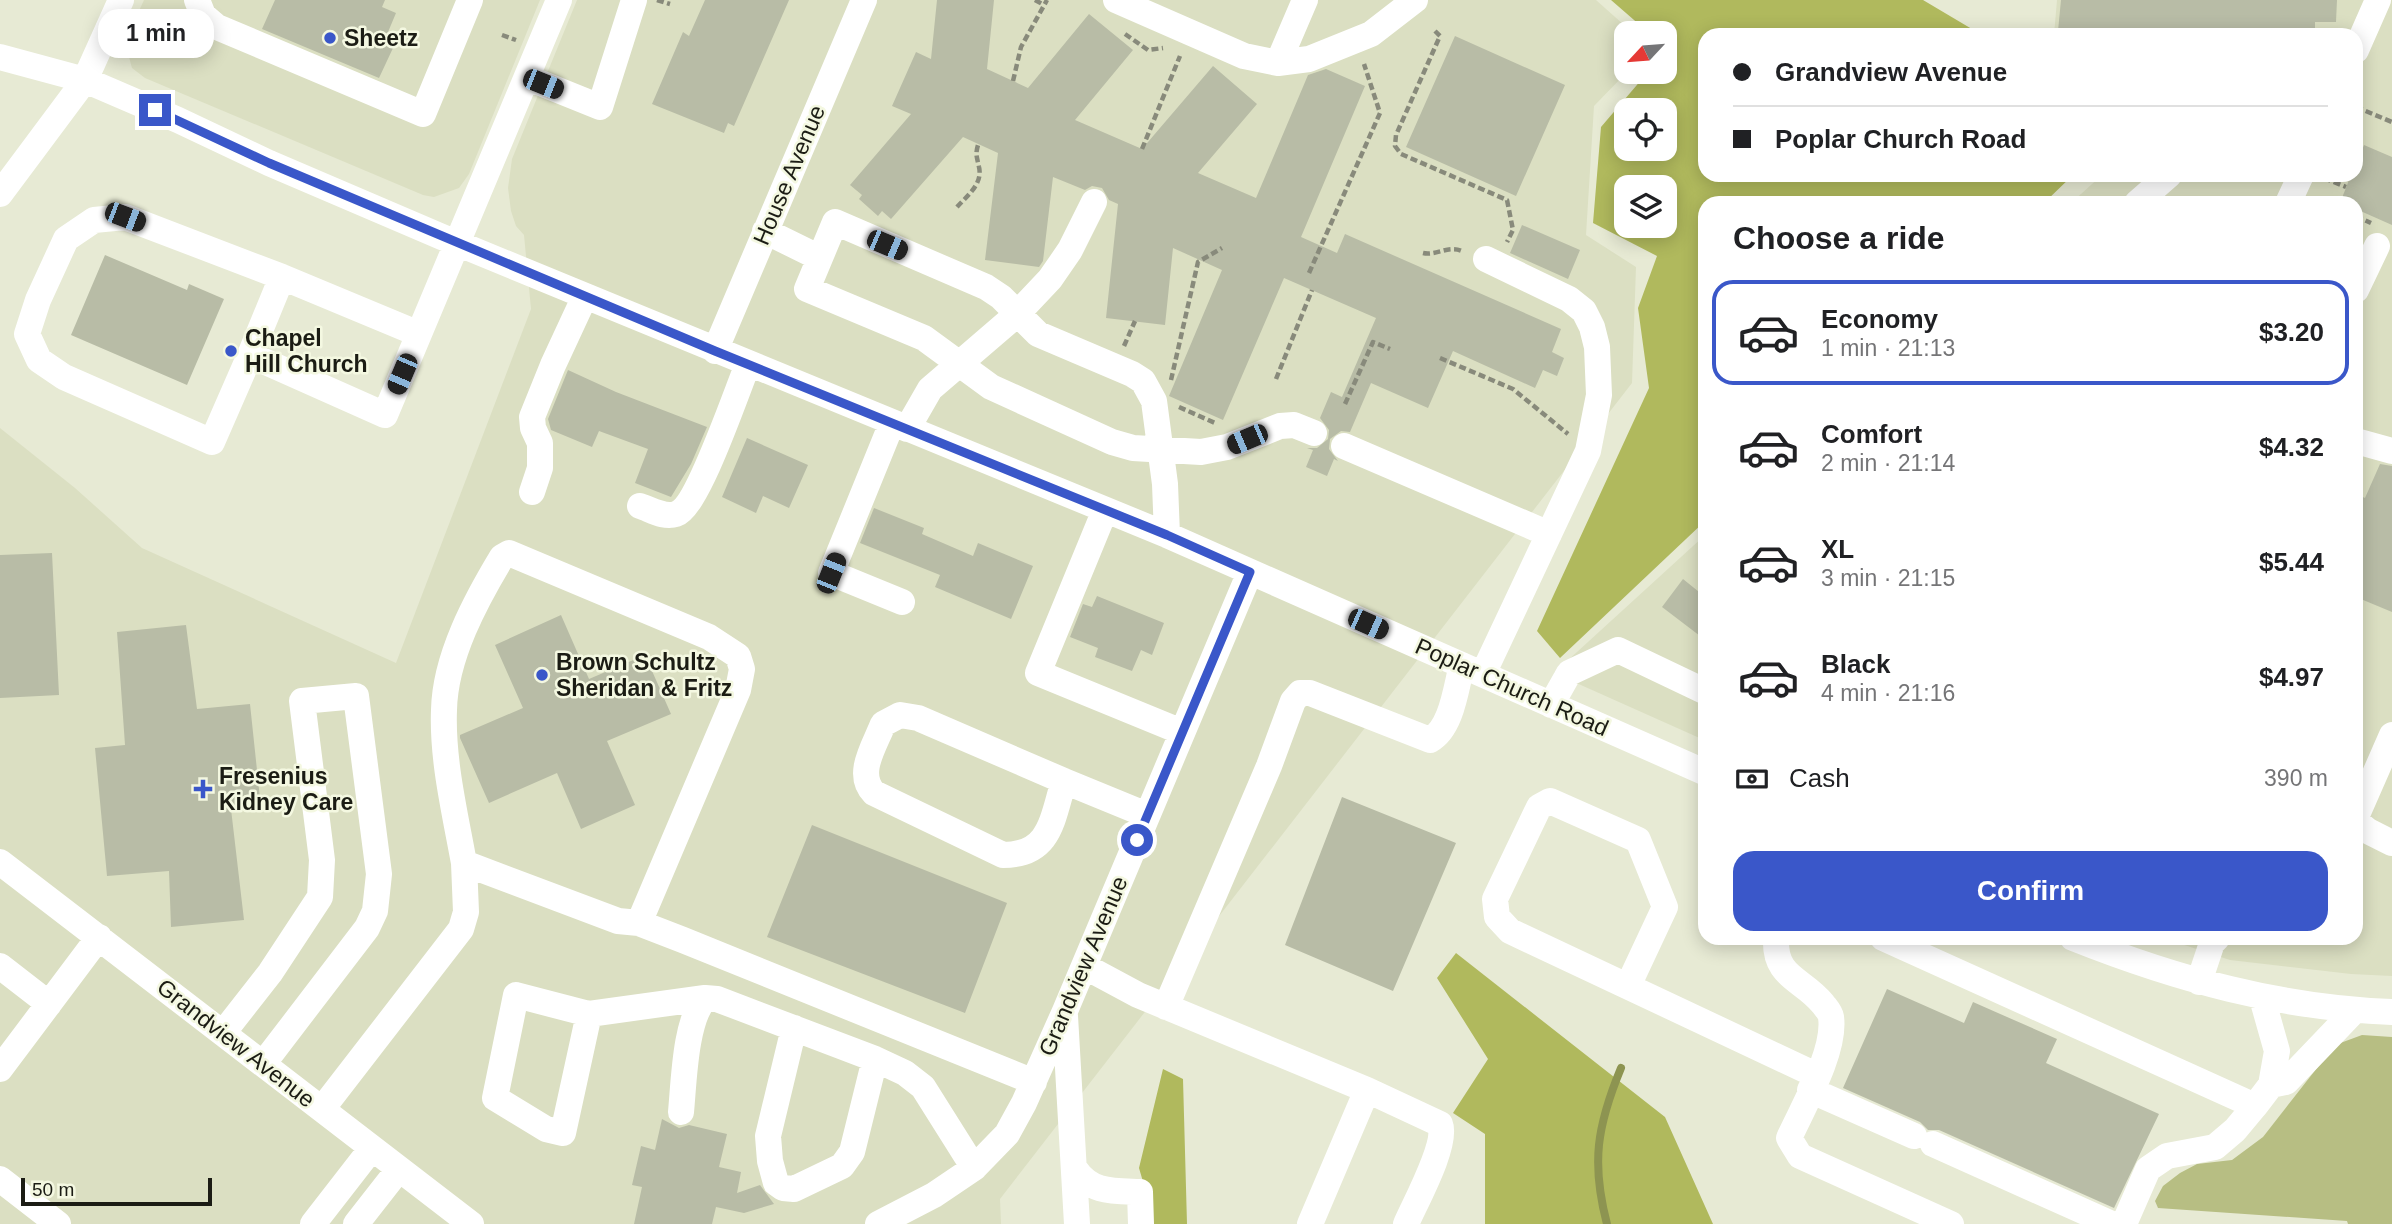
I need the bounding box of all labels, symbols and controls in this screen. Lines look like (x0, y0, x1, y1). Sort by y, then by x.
callout: 1 min (97, 8, 213, 57)
text: 1 min (126, 20, 186, 46)
north arrow (1614, 21, 1676, 84)
map controls (1614, 21, 1677, 238)
place label: Sheetz (344, 25, 418, 51)
marker: Sheetz (322, 30, 338, 46)
text: Grandview Avenue (1775, 57, 2007, 87)
car (520, 66, 567, 102)
route end (139, 94, 171, 126)
button: locate (1614, 98, 1677, 161)
street label: House Avenue (748, 101, 830, 249)
text: Poplar Church Road (1775, 124, 2026, 154)
button: layers (1614, 175, 1677, 238)
car (102, 200, 149, 234)
text: Choose a ride (1733, 220, 1945, 256)
car (864, 227, 911, 263)
icon: car (1737, 301, 1800, 364)
text: Economy (1821, 304, 1938, 334)
text: $3.20 (2259, 317, 2324, 347)
place label: Chapel Hill Church (245, 325, 368, 377)
text: 1 min · 21:13 (1821, 335, 1955, 361)
marker: Chapel Hill Church (223, 343, 239, 359)
car (385, 351, 420, 397)
icon: car (1737, 416, 1800, 479)
text: Comfort (1821, 419, 1922, 449)
car (1224, 421, 1271, 457)
text: $4.32 (2259, 432, 2324, 462)
text: 2 min · 21:14 (1821, 450, 1955, 476)
icon: car (1737, 531, 1800, 594)
text: XL (1821, 534, 1854, 564)
text: $5.44 (2259, 547, 2324, 577)
car (814, 550, 849, 596)
text: 3 min · 21:15 (1821, 565, 1955, 591)
car (1345, 606, 1392, 642)
street label: Poplar Church Road (1412, 633, 1612, 741)
icon: car (1737, 646, 1800, 709)
place label: Brown Schultz Sheridan & Fritz (556, 649, 732, 701)
text: Black (1821, 649, 1890, 679)
text: $4.97 (2259, 662, 2324, 692)
marker: Brown Schultz Sheridan & Fritz (534, 667, 550, 683)
text: 4 min · 21:16 (1821, 680, 1955, 706)
icon: cash (1733, 760, 1771, 798)
place label: Fresenius Kidney Care (219, 763, 353, 815)
text: Cash (1789, 763, 1850, 793)
text: 390 m (2264, 765, 2328, 791)
marker: Fresenius Kidney Care (193, 779, 213, 799)
route start (1121, 824, 1153, 856)
button: Confirm (1733, 851, 2328, 931)
street label: Grandview Avenue (1033, 872, 1133, 1060)
street label: Grandview Avenue (152, 973, 320, 1113)
scale bar (21, 1175, 212, 1207)
text: 50 m (32, 1179, 74, 1200)

